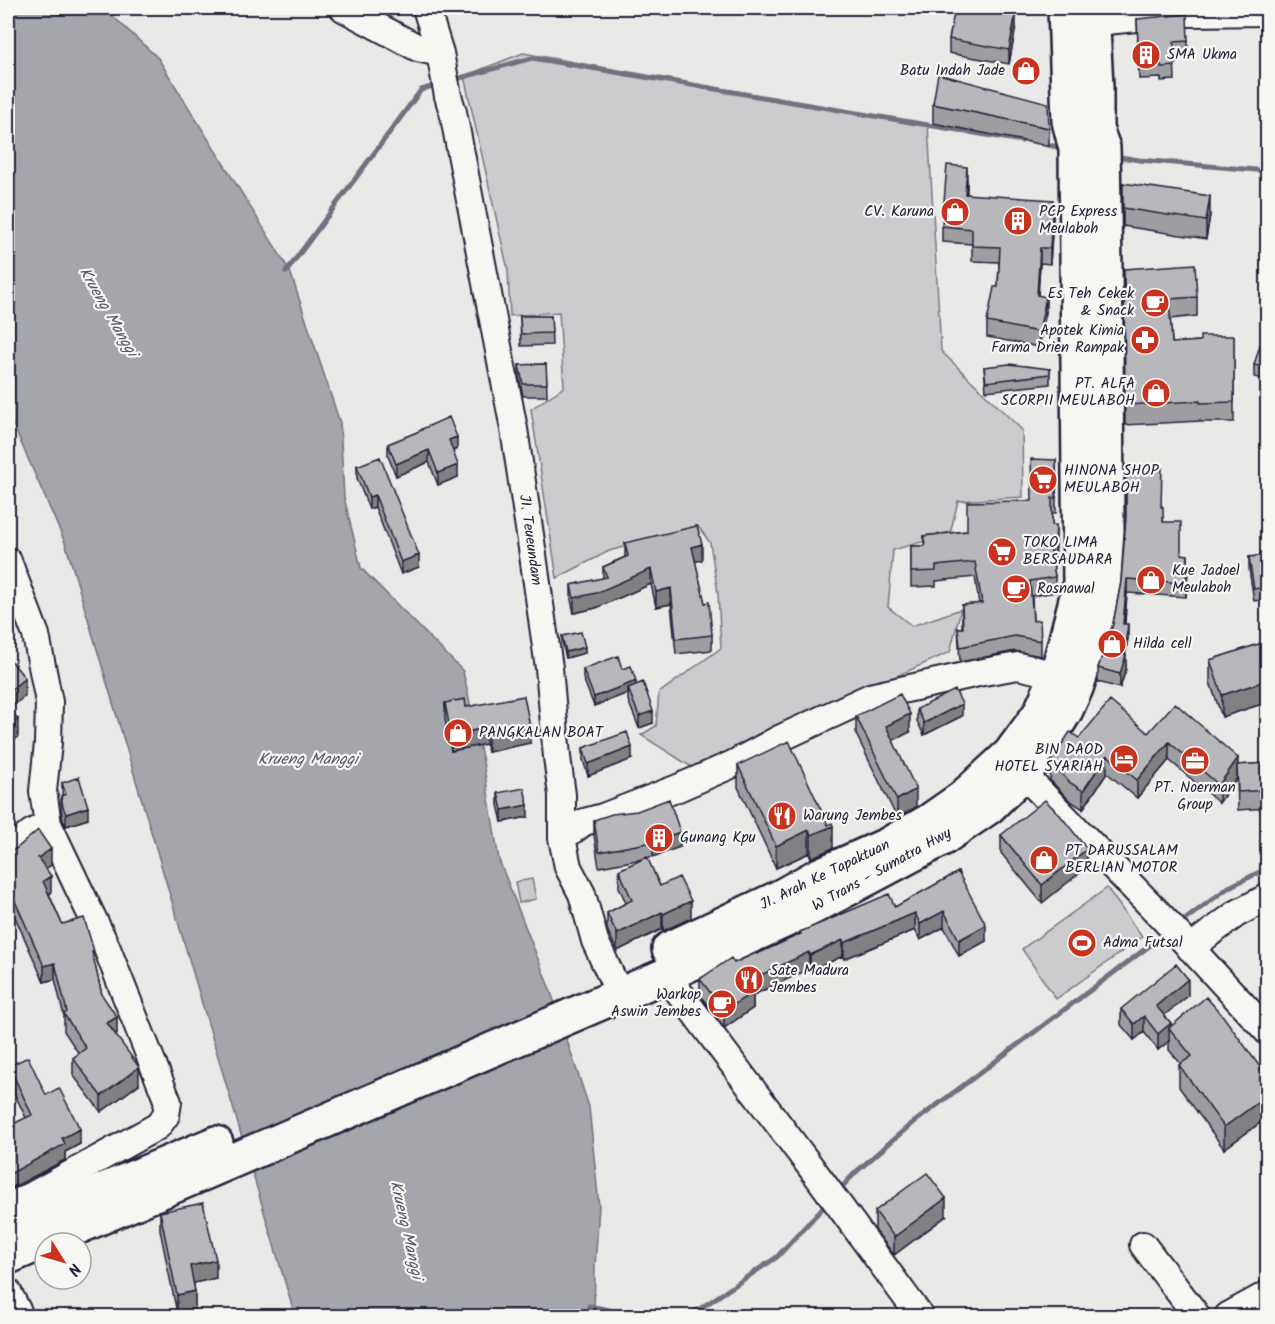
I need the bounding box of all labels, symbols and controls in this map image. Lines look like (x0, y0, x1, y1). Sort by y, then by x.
building icon: SMA Ukma (1130, 39, 1162, 71)
place label: SMA Ukma (1167, 43, 1237, 67)
shop icon: Batu Indah Jade (1010, 55, 1042, 87)
place label: Batu Indah Jade (900, 59, 1005, 83)
shop icon: CV. Karuna (939, 196, 971, 228)
place label: CV. Karuna (864, 200, 934, 224)
place label: PCP Express Meulaboh (1039, 200, 1118, 241)
building icon: PCP Express Meulaboh (1002, 205, 1034, 237)
water label: Krueng Manggi (72, 263, 145, 364)
place label: Es Teh Cekek & Snack (1047, 282, 1135, 323)
cafe icon: Es Teh Cekek & Snack (1139, 287, 1171, 319)
place label: Apotek Kimia Farma Drien Rampak (991, 319, 1125, 360)
pharmacy icon: Apotek Kimia Farma Drien Rampak (1129, 324, 1161, 356)
place label: PT. ALFA SCORPII MEULABOH (1001, 372, 1135, 413)
shop icon: PT. ALFA SCORPII MEULABOH (1140, 377, 1172, 409)
place label: HINONA SHOP MEULABOH (1064, 459, 1160, 500)
supermarket icon: HINONA SHOP MEULABOH (1027, 464, 1059, 496)
street label: JI. Teueundam (512, 493, 548, 587)
place label: TOKO LIMA BERSAUDARA (1023, 531, 1113, 572)
supermarket icon: TOKO LIMA BERSAUDARA (986, 536, 1018, 568)
place label: Kue Jadoel Meulaboh (1172, 559, 1240, 600)
shop icon: Kue Jadoel Meulaboh (1135, 564, 1167, 596)
cafe icon: Rosnawal (1000, 573, 1032, 605)
place label: Rosnawal (1037, 577, 1095, 601)
shop icon: Hilda cell (1096, 628, 1128, 660)
place label: Hilda cell (1133, 632, 1192, 656)
shop icon: PANGKALAN BOAT (442, 717, 474, 749)
place label: PANGKALAN BOAT (479, 721, 605, 745)
place label: BIN DAOD HOTEL SYARIAH (994, 738, 1103, 779)
hotel icon: BIN DAOD HOTEL SYARIAH (1108, 743, 1140, 775)
office icon: PT. Noerman Group (1179, 745, 1211, 777)
water label: Krueng Manggi (258, 747, 361, 772)
place label: PT. Noerman Group (1154, 776, 1236, 817)
restaurant icon: Warung Jembes (766, 800, 798, 832)
place label: Warung Jembes (803, 804, 902, 828)
street label: W Trans - Sumatra Hwy (808, 821, 957, 918)
building icon: Gunang Kpu (643, 822, 675, 854)
place label: Gunang Kpu (680, 826, 756, 850)
street label: JI. Arah Ke Tapaktuan (756, 833, 894, 917)
place label: PT DARUSSALAM BERLIAN MOTOR (1065, 839, 1178, 880)
shop icon: PT DARUSSALAM BERLIAN MOTOR (1028, 844, 1060, 876)
sports icon: Adma Futsal (1066, 927, 1098, 959)
place label: Adma Futsal (1103, 931, 1183, 955)
place label: Sate Madura Jembes (770, 959, 849, 1000)
restaurant icon: Sate Madura Jembes (733, 964, 765, 996)
place label: Warkop Aswin Jembes (611, 983, 702, 1024)
cafe icon: Warkop Aswin Jembes (706, 988, 738, 1020)
water label: Krueng Manggi (383, 1179, 430, 1285)
north arrow (33, 1231, 93, 1291)
text: N (61, 1258, 87, 1281)

